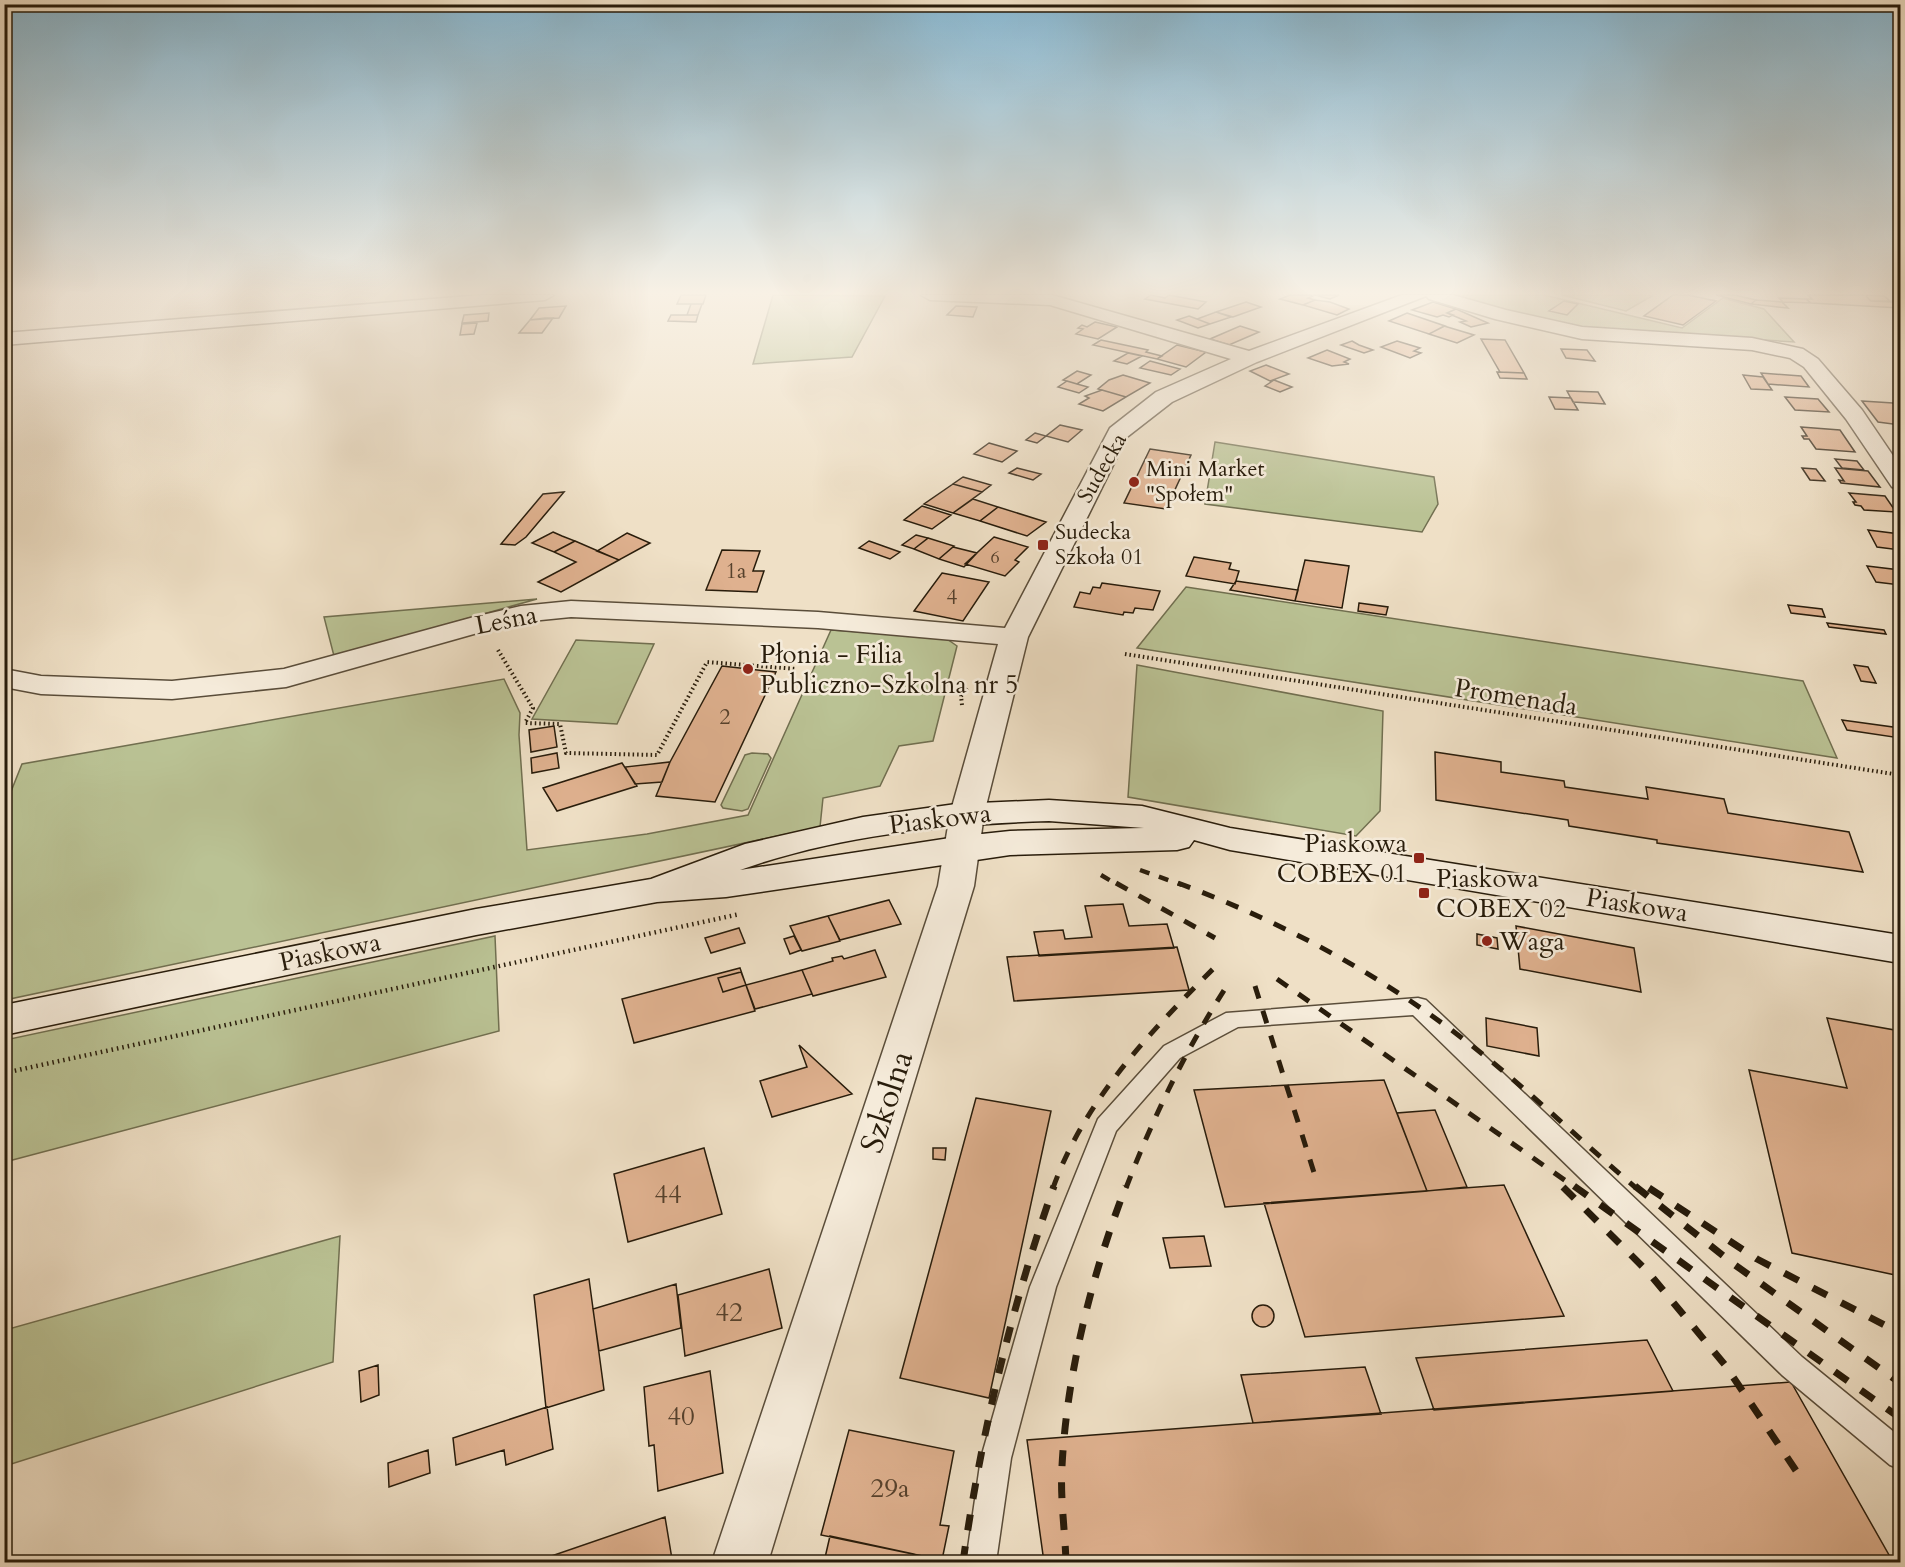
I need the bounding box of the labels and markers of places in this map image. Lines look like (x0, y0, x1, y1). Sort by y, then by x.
place label: Mini Market "Społem" (1146, 454, 1265, 509)
marker: Mini Market "Społem" (1127, 475, 1141, 489)
place label: Sudecka Szkoła 01 (1055, 517, 1144, 572)
marker: Sudecka Szkoła 01 (1036, 538, 1050, 552)
place label: Płonia - Filia Publiczno-Szkolna nr 5 (760, 637, 1018, 702)
marker: Płonia - Filia Publiczno-Szkolna nr 5 (741, 662, 755, 676)
place label: Piaskowa COBEX 01 (1277, 826, 1407, 891)
marker: Piaskowa COBEX 01 (1412, 851, 1426, 865)
place label: Piaskowa COBEX 02 (1436, 861, 1566, 926)
marker: Piaskowa COBEX 02 (1417, 886, 1431, 900)
place label: Waga (1498, 924, 1565, 959)
marker: Waga (1480, 934, 1494, 948)

